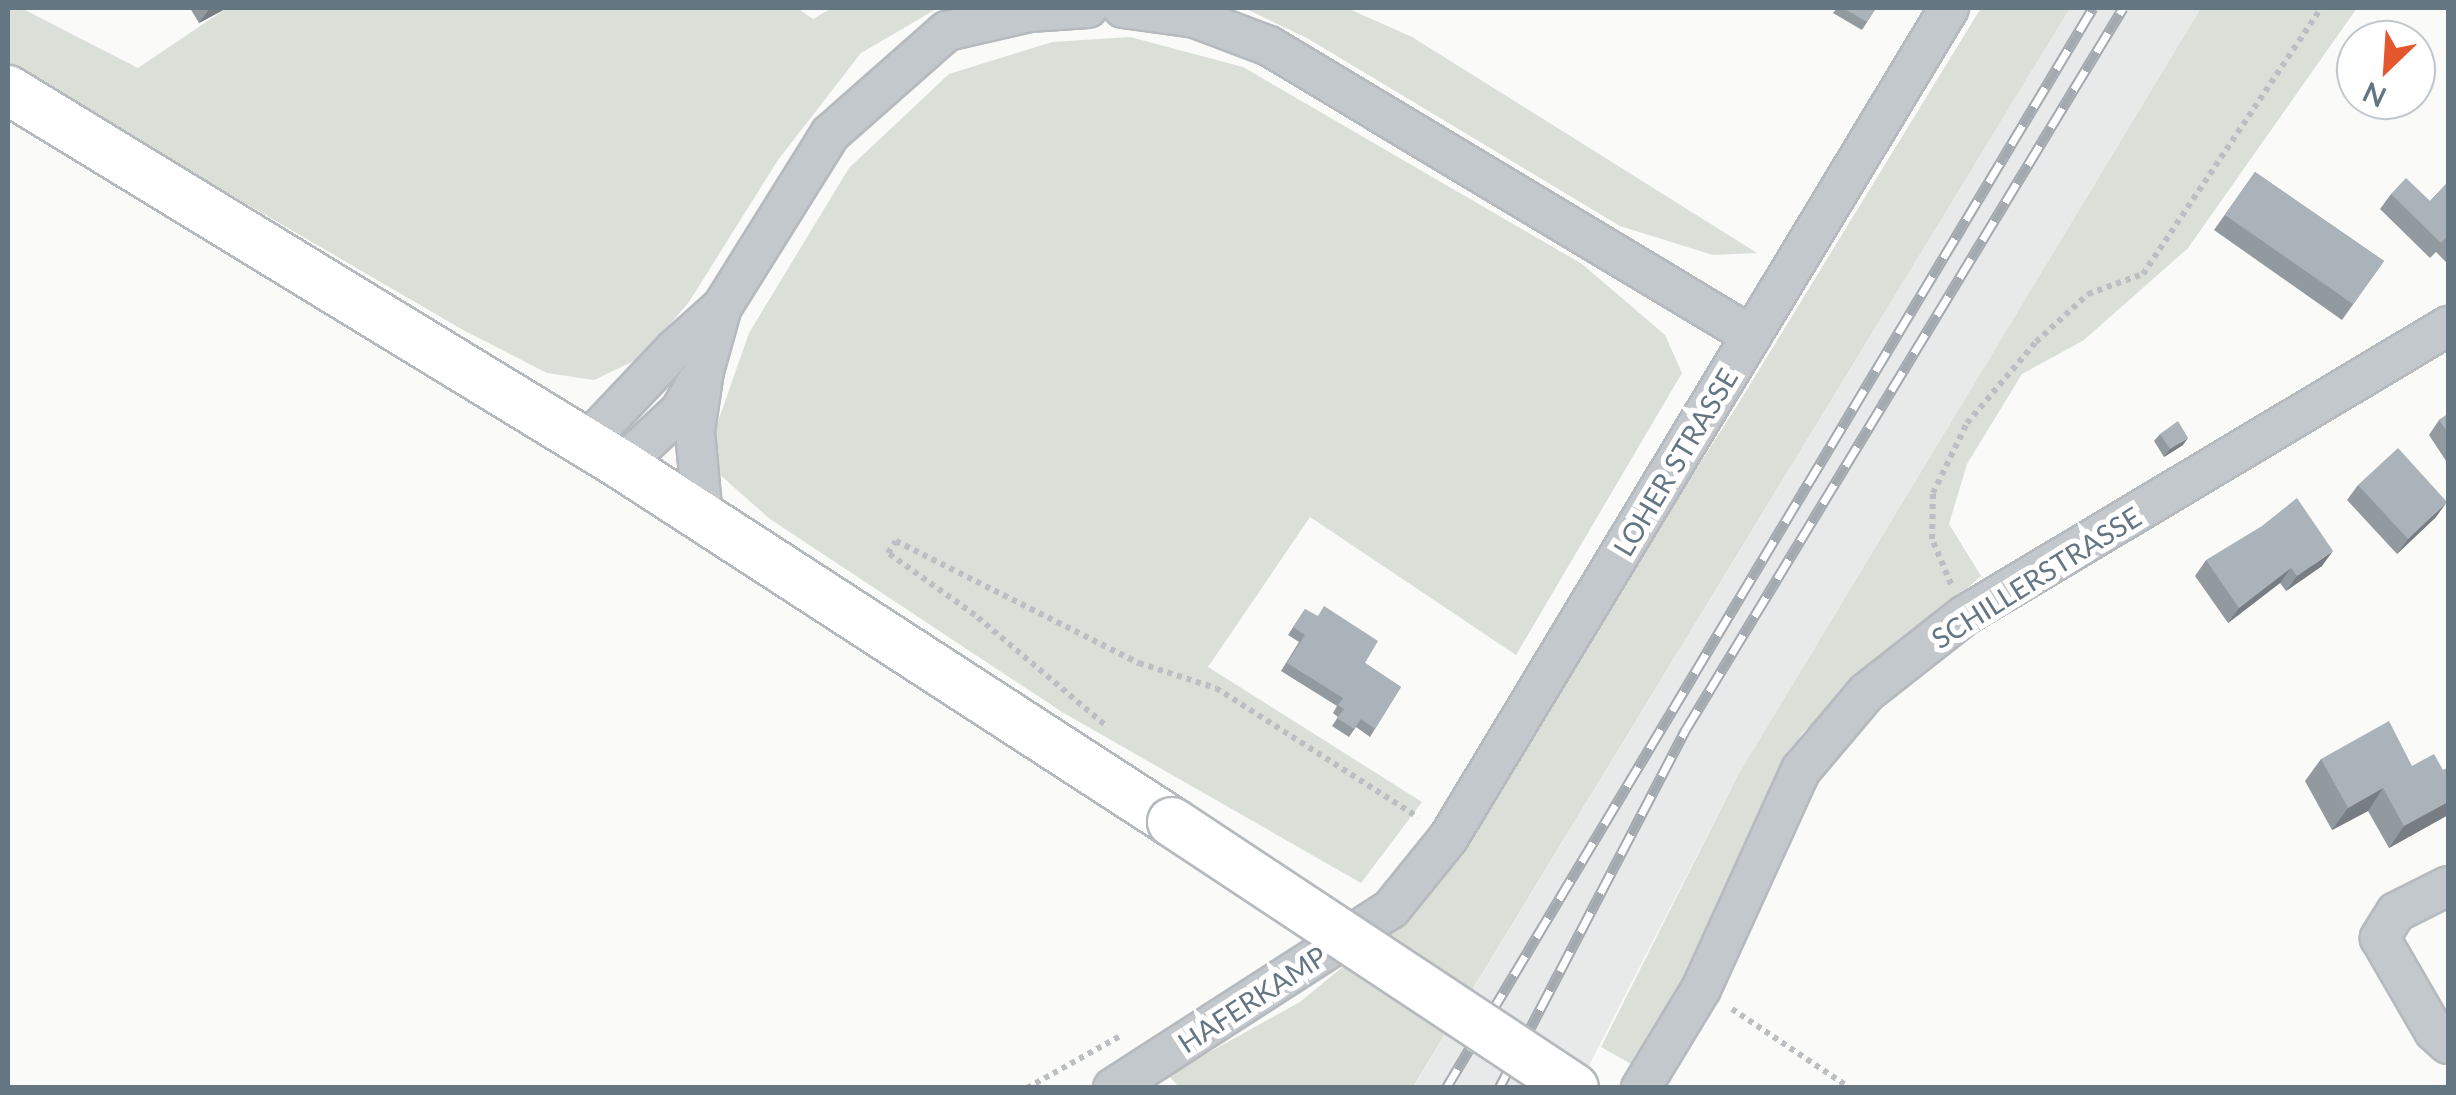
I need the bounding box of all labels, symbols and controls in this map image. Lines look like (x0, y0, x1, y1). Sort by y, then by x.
north arrow (2336, 20, 2436, 120)
text: N (2357, 75, 2391, 115)
street label: LOHER STRASSE (1606, 362, 1744, 562)
street label: SCHILLERSTRASSE (1925, 499, 2147, 655)
street label: HAFERKAMP (1171, 939, 1333, 1059)

